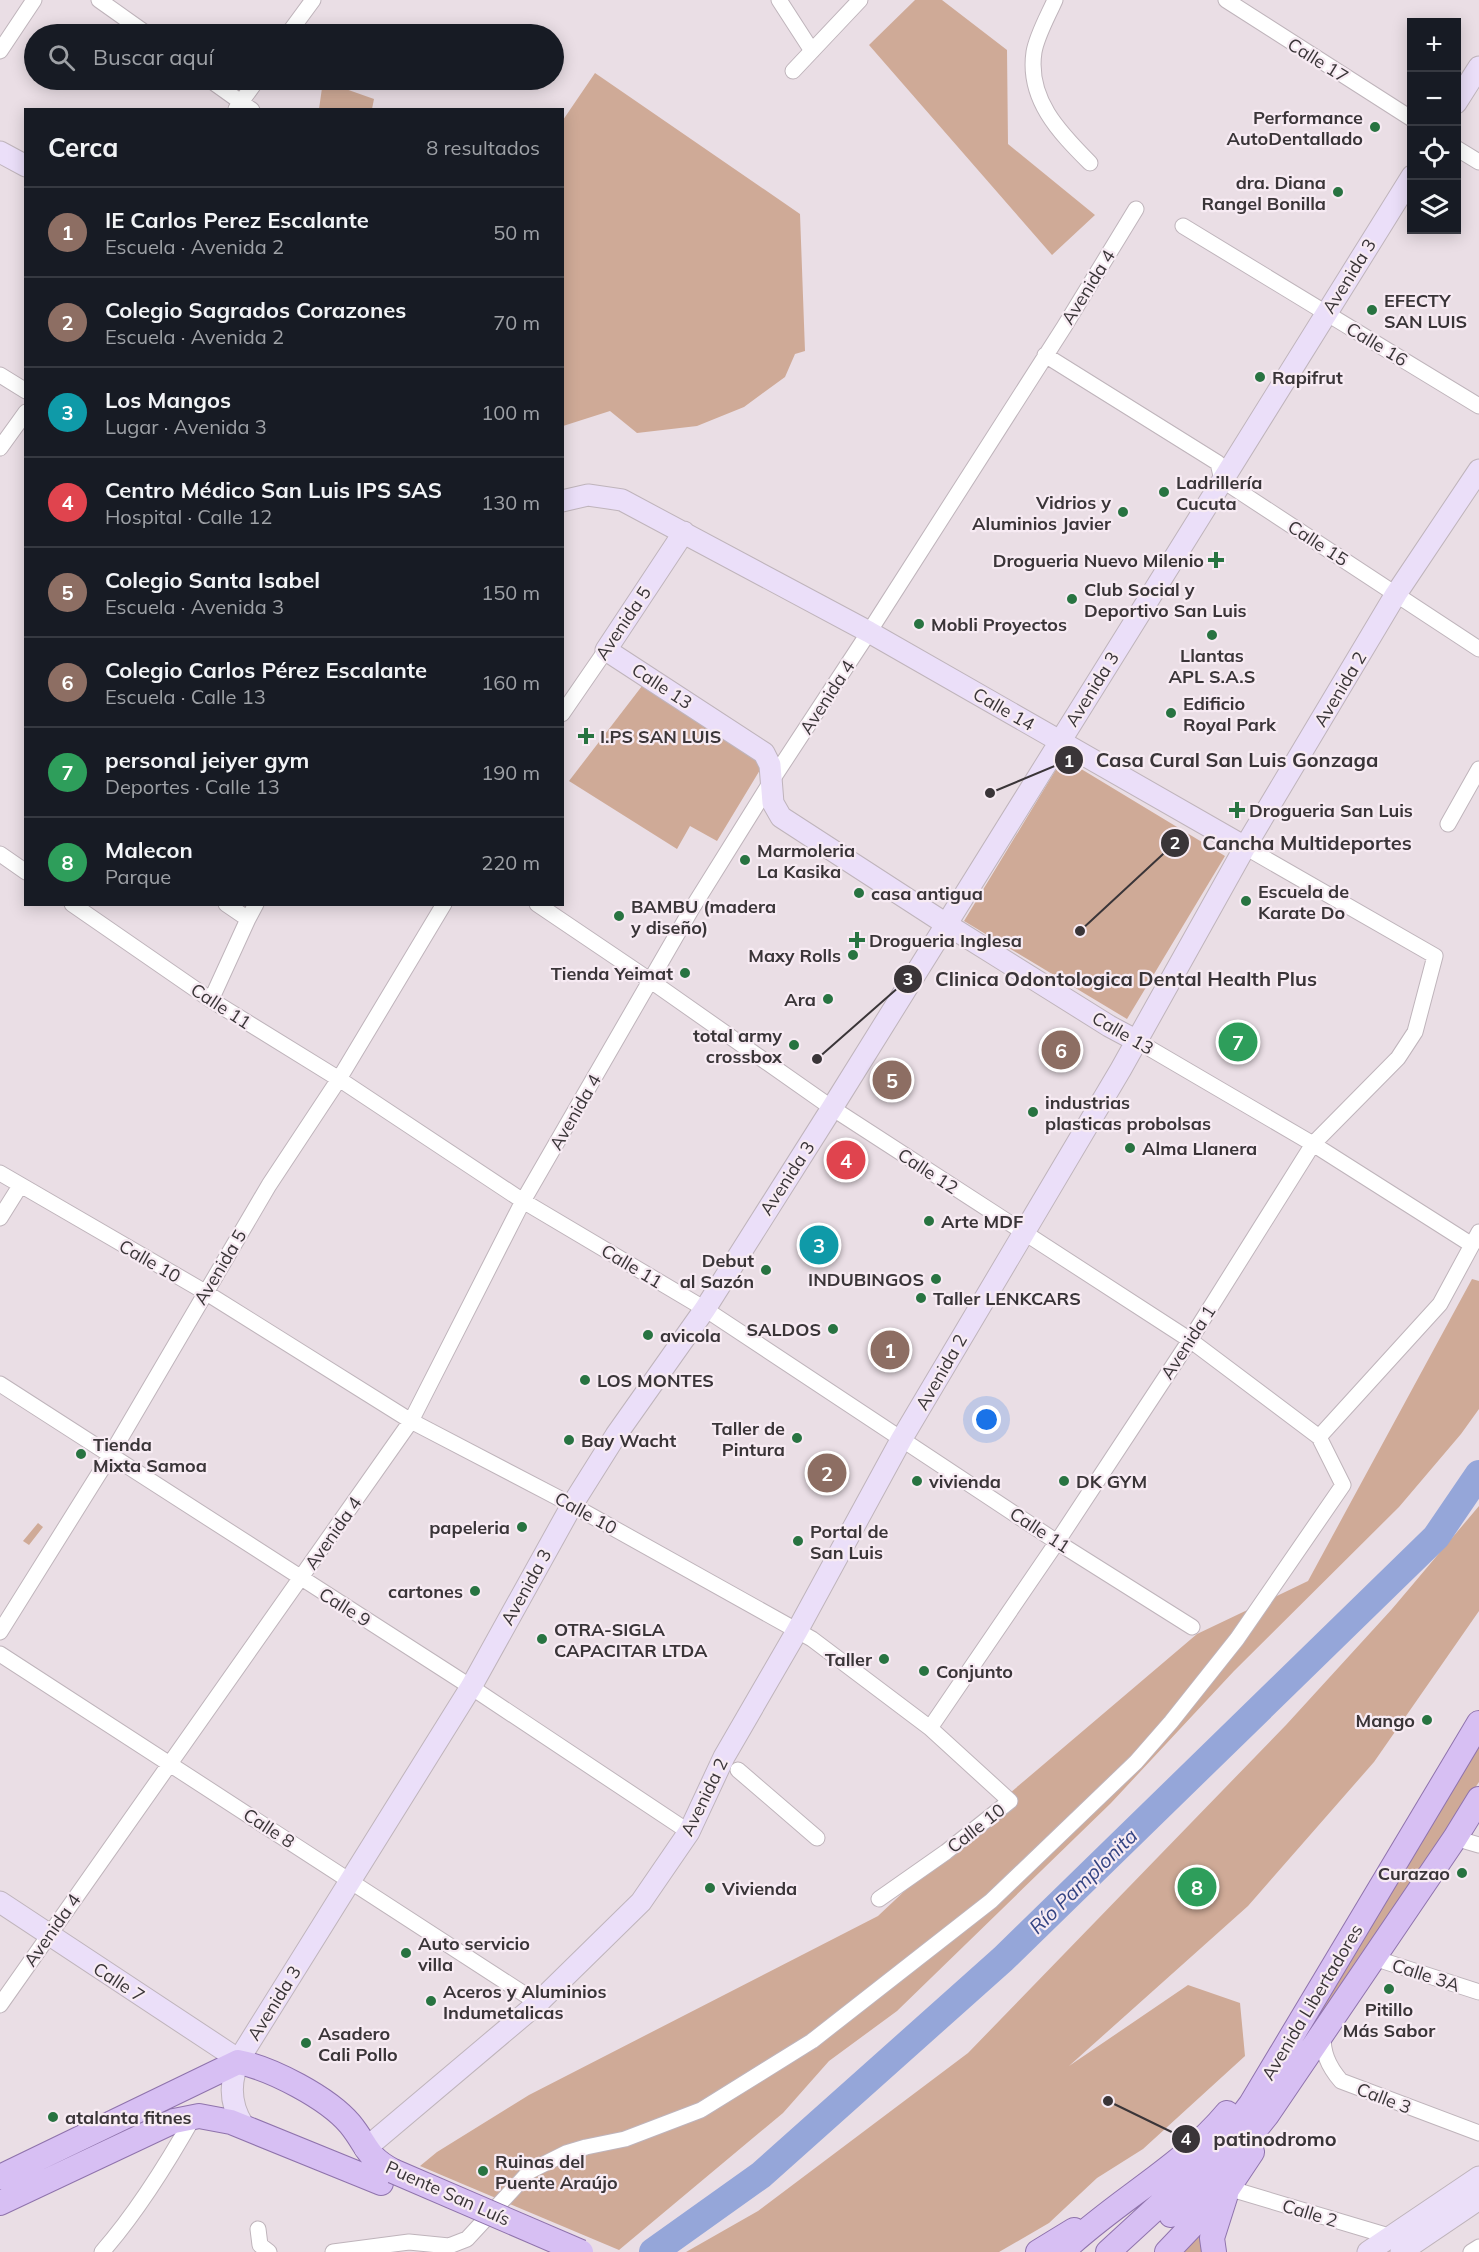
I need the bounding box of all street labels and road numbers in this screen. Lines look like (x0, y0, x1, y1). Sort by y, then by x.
street label: Calle 17 (1283, 32, 1353, 88)
street label: Avenida 3 (1317, 234, 1381, 318)
street label: Avenida 4 (1056, 245, 1120, 329)
street label: Calle 16 (1342, 317, 1412, 371)
street label: Calle 15 (1283, 515, 1353, 571)
street label: Avenida 5 (590, 582, 656, 664)
street label: Avenida 3 (1060, 647, 1124, 731)
street label: Avenida 2 (1309, 647, 1371, 731)
street label: Avenida 4 (795, 655, 860, 738)
street label: Calle 13 (627, 658, 697, 714)
street label: Calle 14 (969, 682, 1039, 736)
street label: Calle 11 (186, 978, 256, 1034)
street label: Calle 13 (1088, 1006, 1158, 1060)
street label: Avenida 4 (544, 1070, 606, 1154)
street label: Avenida 3 (755, 1137, 819, 1219)
street label: Calle 12 (893, 1143, 963, 1199)
street label: Avenida 5 (189, 1225, 252, 1309)
street label: Calle 10 (115, 1234, 185, 1288)
street label: Calle 11 (597, 1239, 667, 1293)
street label: Avenida 1 (1156, 1301, 1220, 1383)
street label: Avenida 2 (910, 1330, 972, 1414)
street label: Calle 10 (551, 1487, 621, 1539)
street label: Avenida 4 (300, 1492, 367, 1574)
street label: Calle 11 (1005, 1502, 1075, 1558)
street label: Avenida 3 (496, 1545, 556, 1629)
street label: Calle 9 (315, 1582, 375, 1632)
street label: Avenida 2 (675, 1754, 733, 1840)
street label: Calle 10 (942, 1798, 1010, 1858)
street label: Calle 8 (239, 1803, 299, 1853)
street label: Avenida 4 (19, 1889, 86, 1971)
street label: Avenida Libertadores (1256, 1920, 1368, 2084)
street label: Calle 3A (1389, 1953, 1463, 1997)
street label: Calle 7 (89, 1957, 149, 2007)
street label: Avenida 3 (242, 1961, 306, 2045)
street label: Calle 3 (1353, 2077, 1415, 2119)
street label: Puente San Luís (382, 2155, 514, 2231)
street label: Calle 2 (1280, 2194, 1340, 2232)

